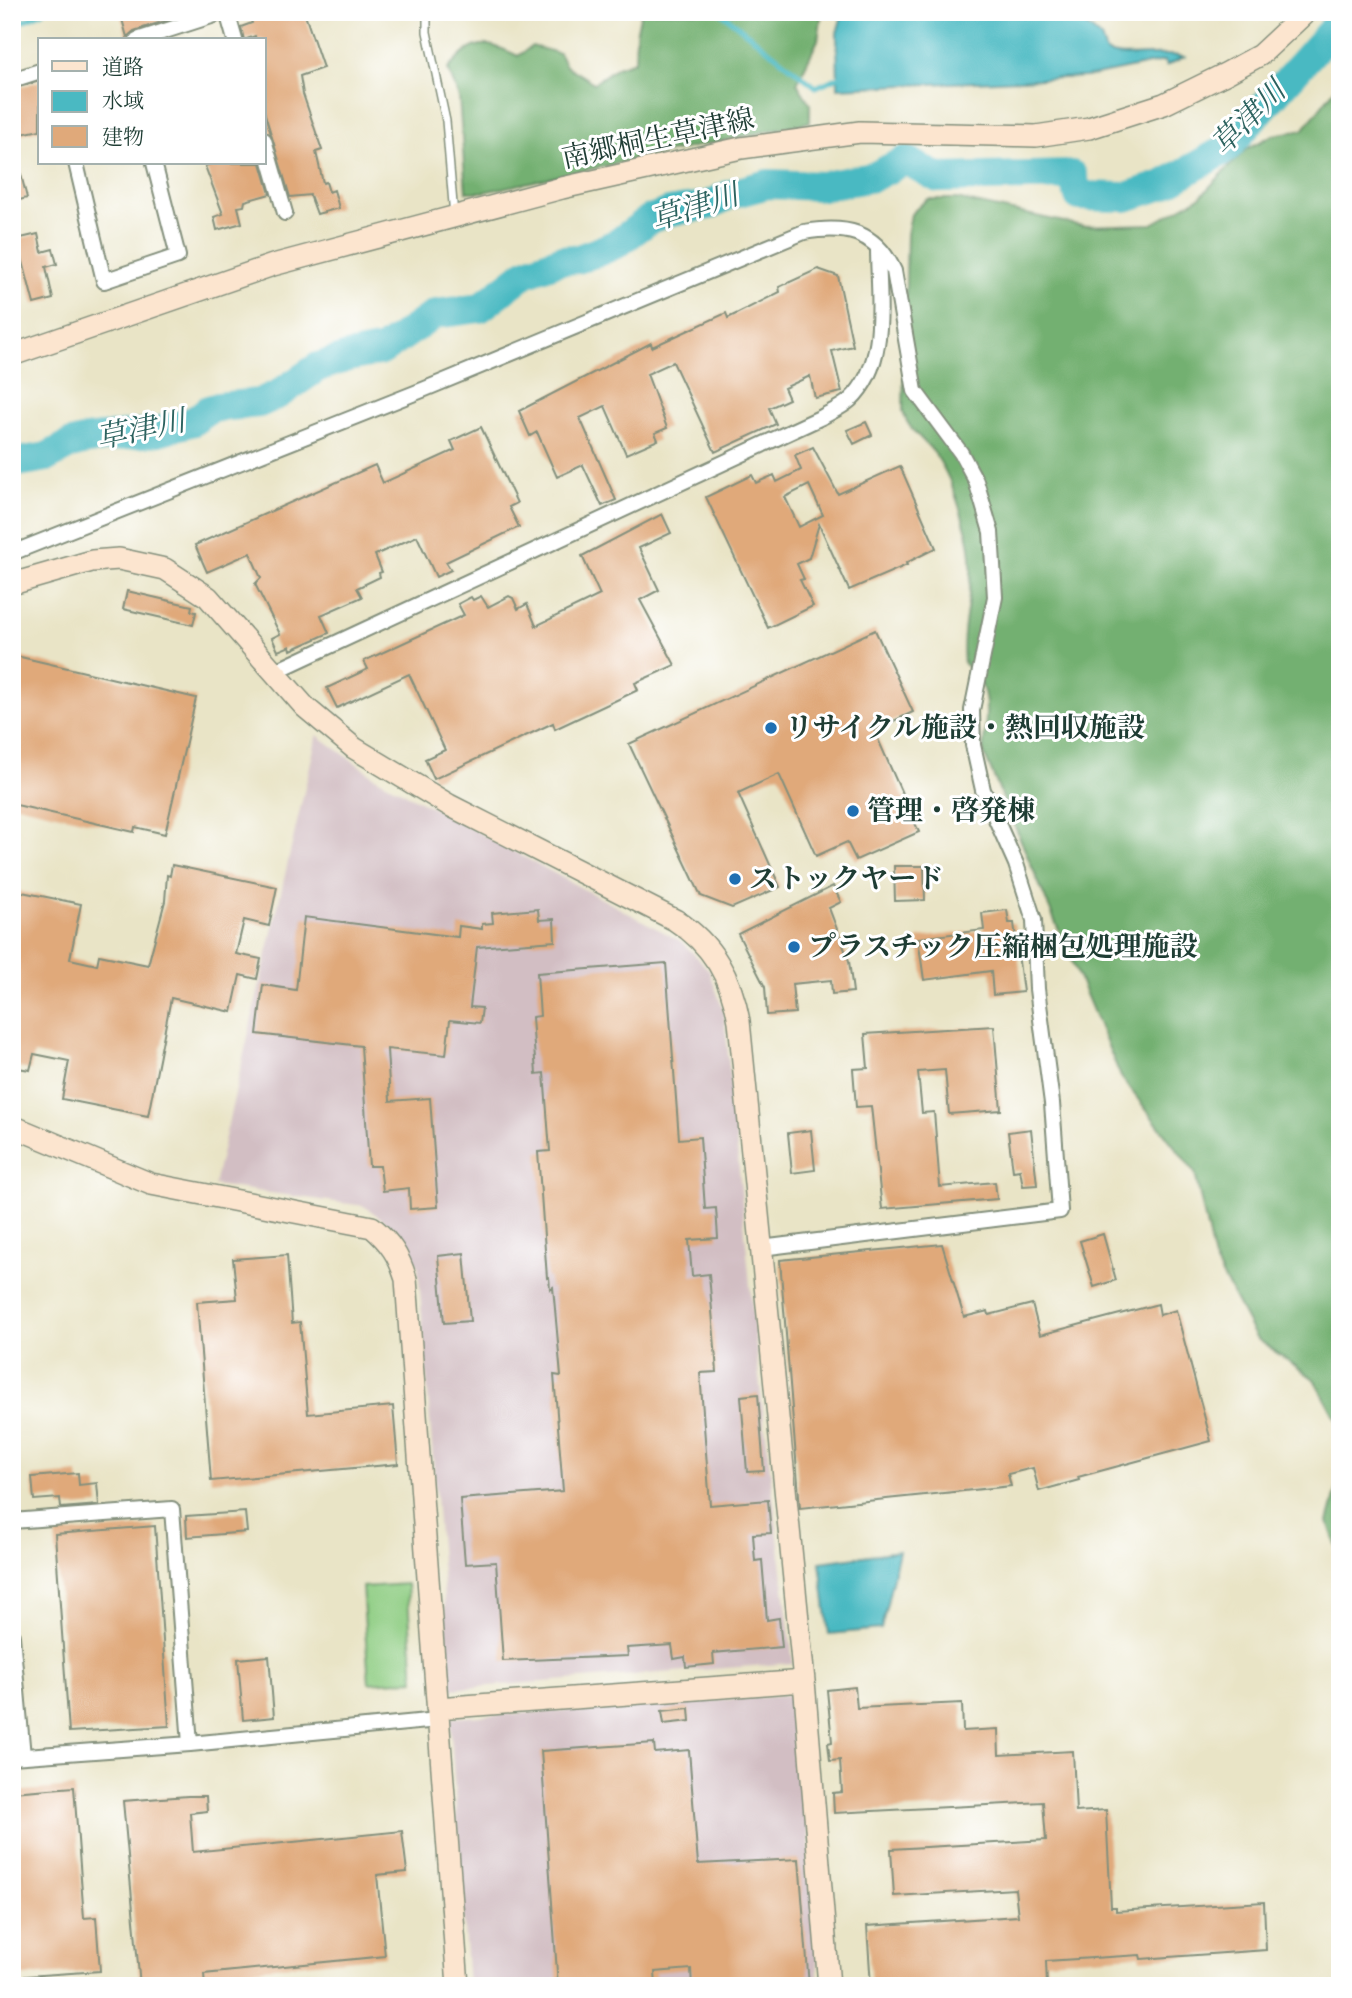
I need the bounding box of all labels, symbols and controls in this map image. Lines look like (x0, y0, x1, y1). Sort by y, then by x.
legend (38, 38, 266, 164)
text: 道路 (102, 55, 144, 81)
water label: 草津川 (1204, 71, 1296, 163)
text: 水域 (102, 89, 144, 115)
street label: 南郷桐生草津線 (558, 102, 758, 176)
text: 建物 (102, 125, 144, 151)
water label: 草津川 (646, 175, 747, 240)
water label: 草津川 (93, 401, 192, 458)
place label: リサイクル施設・熱回収施設 (785, 711, 1145, 746)
marker: リサイクル施設・熱回収施設 (763, 720, 779, 736)
place label: 管理・啓発棟 (867, 794, 1035, 829)
marker: 管理・啓発棟 (845, 803, 861, 819)
place label: ストックヤード (749, 862, 944, 897)
marker: ストックヤード (727, 871, 743, 887)
place label: プラスチック圧縮梱包処理施設 (808, 930, 1198, 965)
marker: プラスチック圧縮梱包処理施設 (786, 939, 802, 955)

